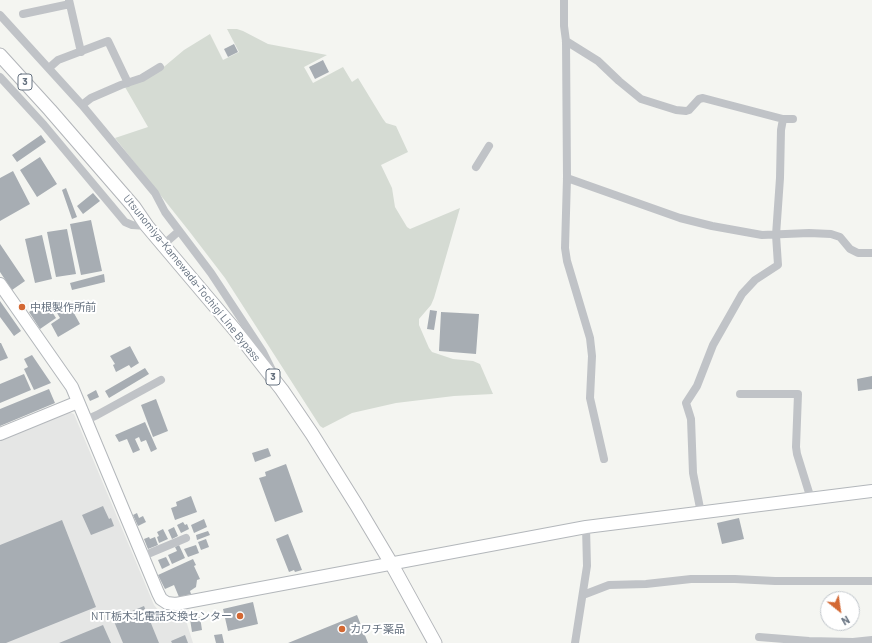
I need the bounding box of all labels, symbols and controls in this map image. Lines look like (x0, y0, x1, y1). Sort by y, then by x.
road number: 3 (18, 74, 32, 90)
street label: Utsunomiya-Kamewada-Tochigi Line Bypass (121, 192, 263, 364)
place label: 中根製作所前 (30, 300, 96, 314)
marker: 中根製作所前 (17, 302, 27, 312)
road number: 3 (266, 369, 280, 385)
north arrow (820, 591, 860, 631)
place label: NTT栃木北電話交換センター (91, 609, 232, 623)
marker: NTT栃木北電話交換センター (235, 611, 245, 621)
text: N (839, 613, 852, 628)
place label: カワチ薬品 (350, 622, 405, 636)
marker: カワチ薬品 (337, 624, 347, 634)

